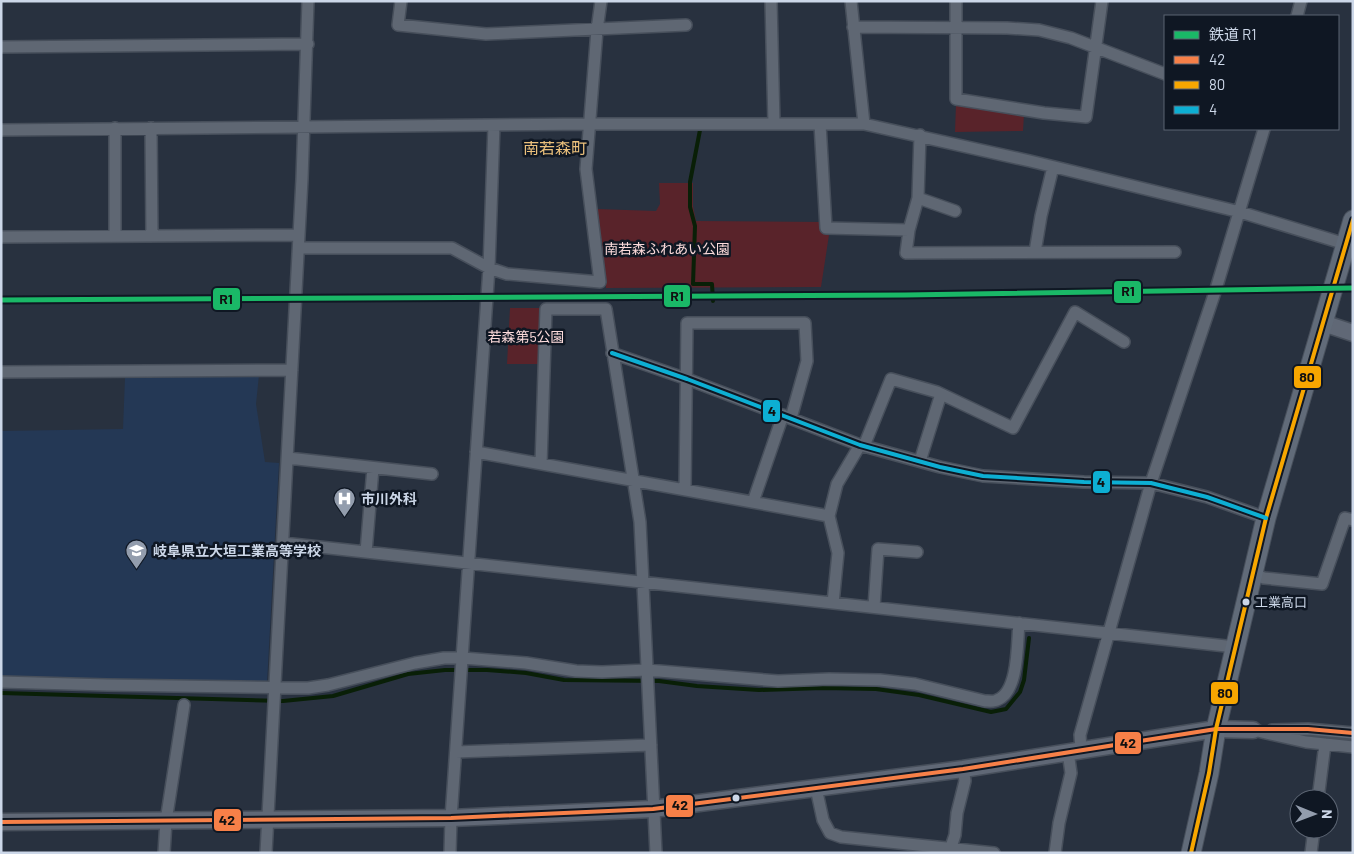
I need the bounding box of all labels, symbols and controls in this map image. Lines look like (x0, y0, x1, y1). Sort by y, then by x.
legend (1164, 15, 1339, 130)
text: 鉄道 R1 (1209, 25, 1256, 43)
text: 42 (1209, 50, 1225, 68)
text: 80 (1209, 75, 1225, 93)
text: 4 (1209, 100, 1217, 118)
district label: 南若森町 (523, 138, 587, 157)
park label: 南若森ふれあい公園 (604, 240, 730, 257)
line badge: R1 (1113, 280, 1142, 304)
text: R1 (1121, 282, 1135, 299)
line badge: R1 (663, 284, 691, 308)
line badge: R1 (212, 287, 241, 311)
text: R1 (670, 287, 684, 304)
text: R1 (219, 290, 233, 307)
park label: 若森第5公園 (487, 328, 565, 345)
line badge: 80 (1293, 365, 1322, 389)
text: 80 (1299, 368, 1315, 385)
line badge: 4 (762, 399, 781, 423)
text: 4 (768, 402, 776, 419)
line badge: 4 (1092, 470, 1111, 494)
text: 4 (1097, 473, 1105, 490)
hospital icon: 市川外科 (333, 486, 357, 517)
place label: 市川外科 (361, 490, 417, 507)
school or university icon: 岐阜県立大垣工業高等学校 (125, 538, 149, 569)
place label: 岐阜県立大垣工業高等学校 (153, 542, 321, 559)
place label: 工業高口 (1255, 594, 1307, 610)
marker: 工業高口 (1241, 597, 1251, 607)
line badge: 80 (1210, 681, 1239, 705)
text: 80 (1217, 684, 1233, 701)
line badge: 42 (1114, 731, 1142, 755)
text: 42 (1120, 734, 1136, 751)
north arrow (1289, 789, 1339, 839)
unlabelled marker (731, 793, 741, 803)
line badge: 42 (665, 794, 694, 818)
text: 42 (672, 796, 688, 813)
line badge: 42 (213, 808, 242, 832)
text: N (1319, 809, 1336, 819)
text: 42 (219, 811, 235, 828)

